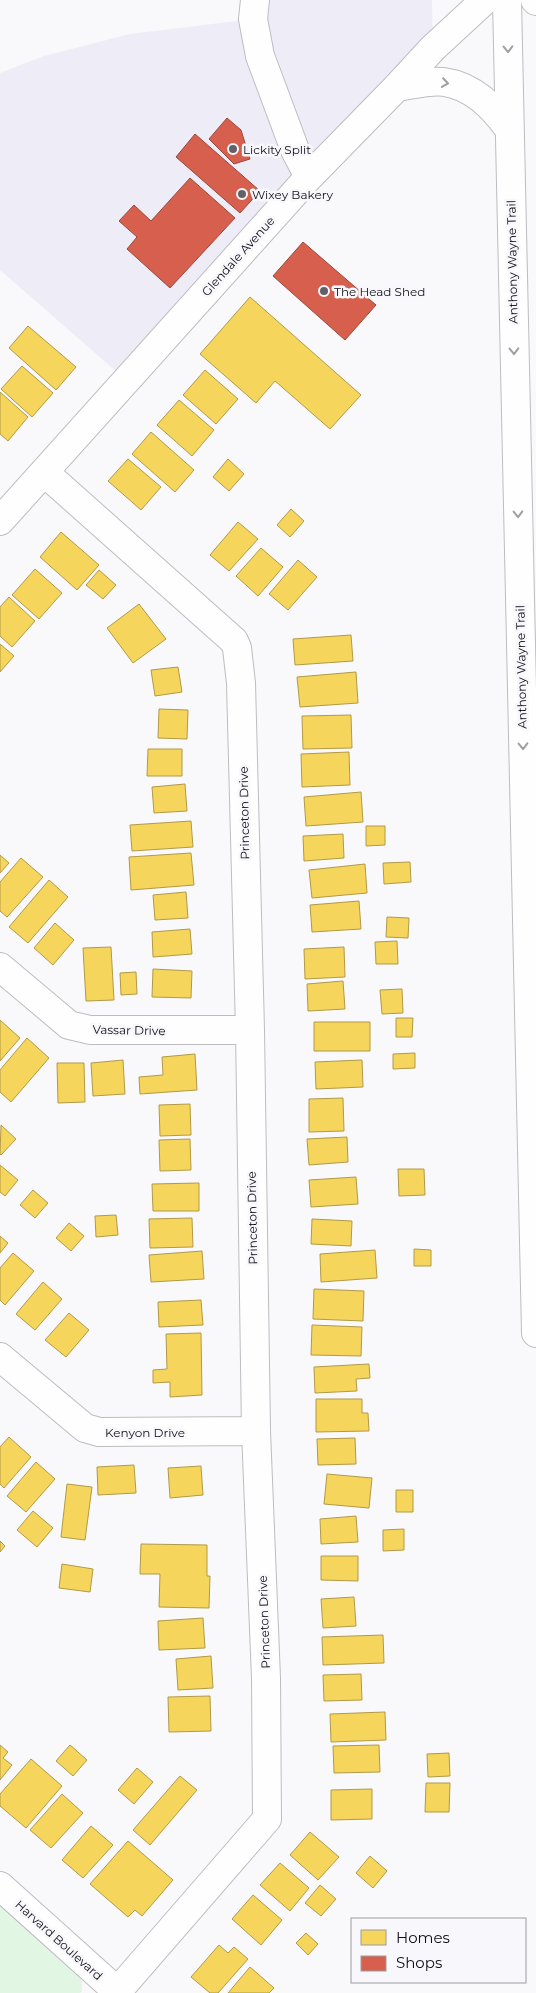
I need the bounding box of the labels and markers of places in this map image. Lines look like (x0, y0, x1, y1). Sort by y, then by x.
place label: Lickity Split (243, 142, 311, 157)
marker: Lickity Split (227, 143, 239, 155)
place label: Wixey Bakery (252, 187, 333, 202)
marker: Wixey Bakery (236, 188, 248, 200)
place label: The Head Shed (334, 284, 425, 299)
marker: The Head Shed (318, 285, 330, 297)

